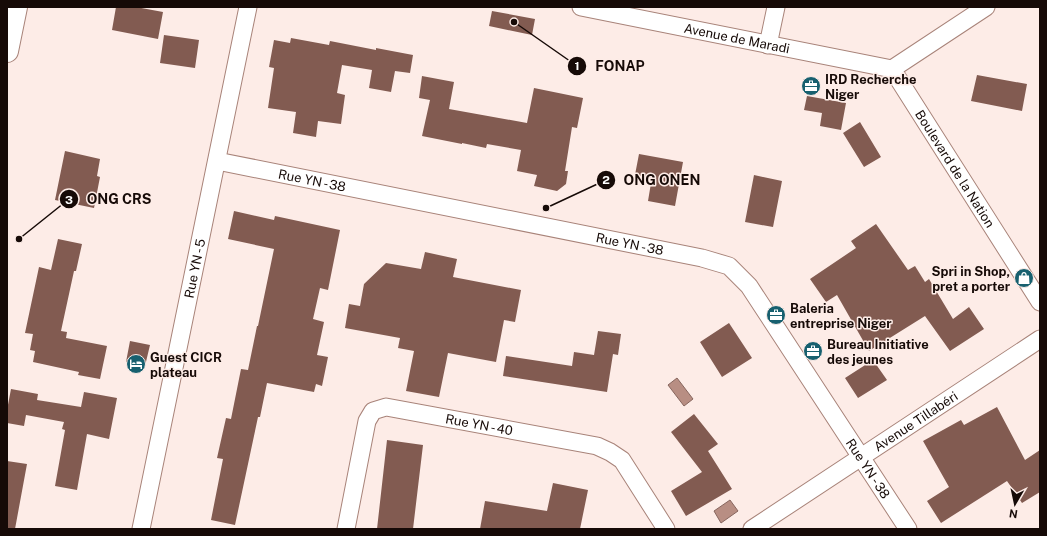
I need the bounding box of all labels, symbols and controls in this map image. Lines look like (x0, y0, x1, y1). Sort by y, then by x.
street label: Avenue de Maradi (683, 21, 791, 56)
callout: FONAP (567, 53, 652, 79)
text: FONAP (595, 58, 645, 74)
text: 1 (574, 59, 580, 73)
place label: IRD Recherche Niger (825, 72, 917, 102)
office icon: IRD Recherche Niger (800, 75, 822, 97)
street label: Boulevard de la Nation (912, 107, 998, 230)
street label: Rue YN - 38 (277, 166, 347, 195)
callout: ONG ONEN (596, 167, 709, 193)
text: ONG ONEN (624, 172, 700, 188)
text: 2 (602, 173, 610, 187)
callout: ONG CRS (59, 186, 159, 212)
text: ONG CRS (87, 191, 151, 207)
text: 3 (65, 193, 73, 207)
street label: Rue YN - 38 (595, 230, 665, 258)
street label: Rue YN - 5 (181, 237, 208, 300)
place label: Spri in Shop, pret a porter (932, 264, 1011, 294)
shop icon: Spri in Shop, pret a porter (1013, 267, 1035, 289)
place label: Baleria entreprise Niger (790, 301, 892, 331)
office icon: Baleria entreprise Niger (765, 304, 787, 326)
place label: Bureau Initiative des jeunes (827, 337, 929, 367)
office icon: Bureau Initiative des jeunes (802, 340, 824, 362)
place label: Guest CICR plateau (150, 350, 222, 380)
hotel icon: Guest CICR plateau (125, 353, 147, 375)
street label: Avenue Tillabéri (871, 388, 961, 454)
street label: Rue YN - 40 (444, 411, 514, 438)
street label: Rue YN - 38 (843, 436, 893, 501)
north arrow (995, 484, 1035, 524)
text: N (1008, 507, 1019, 520)

